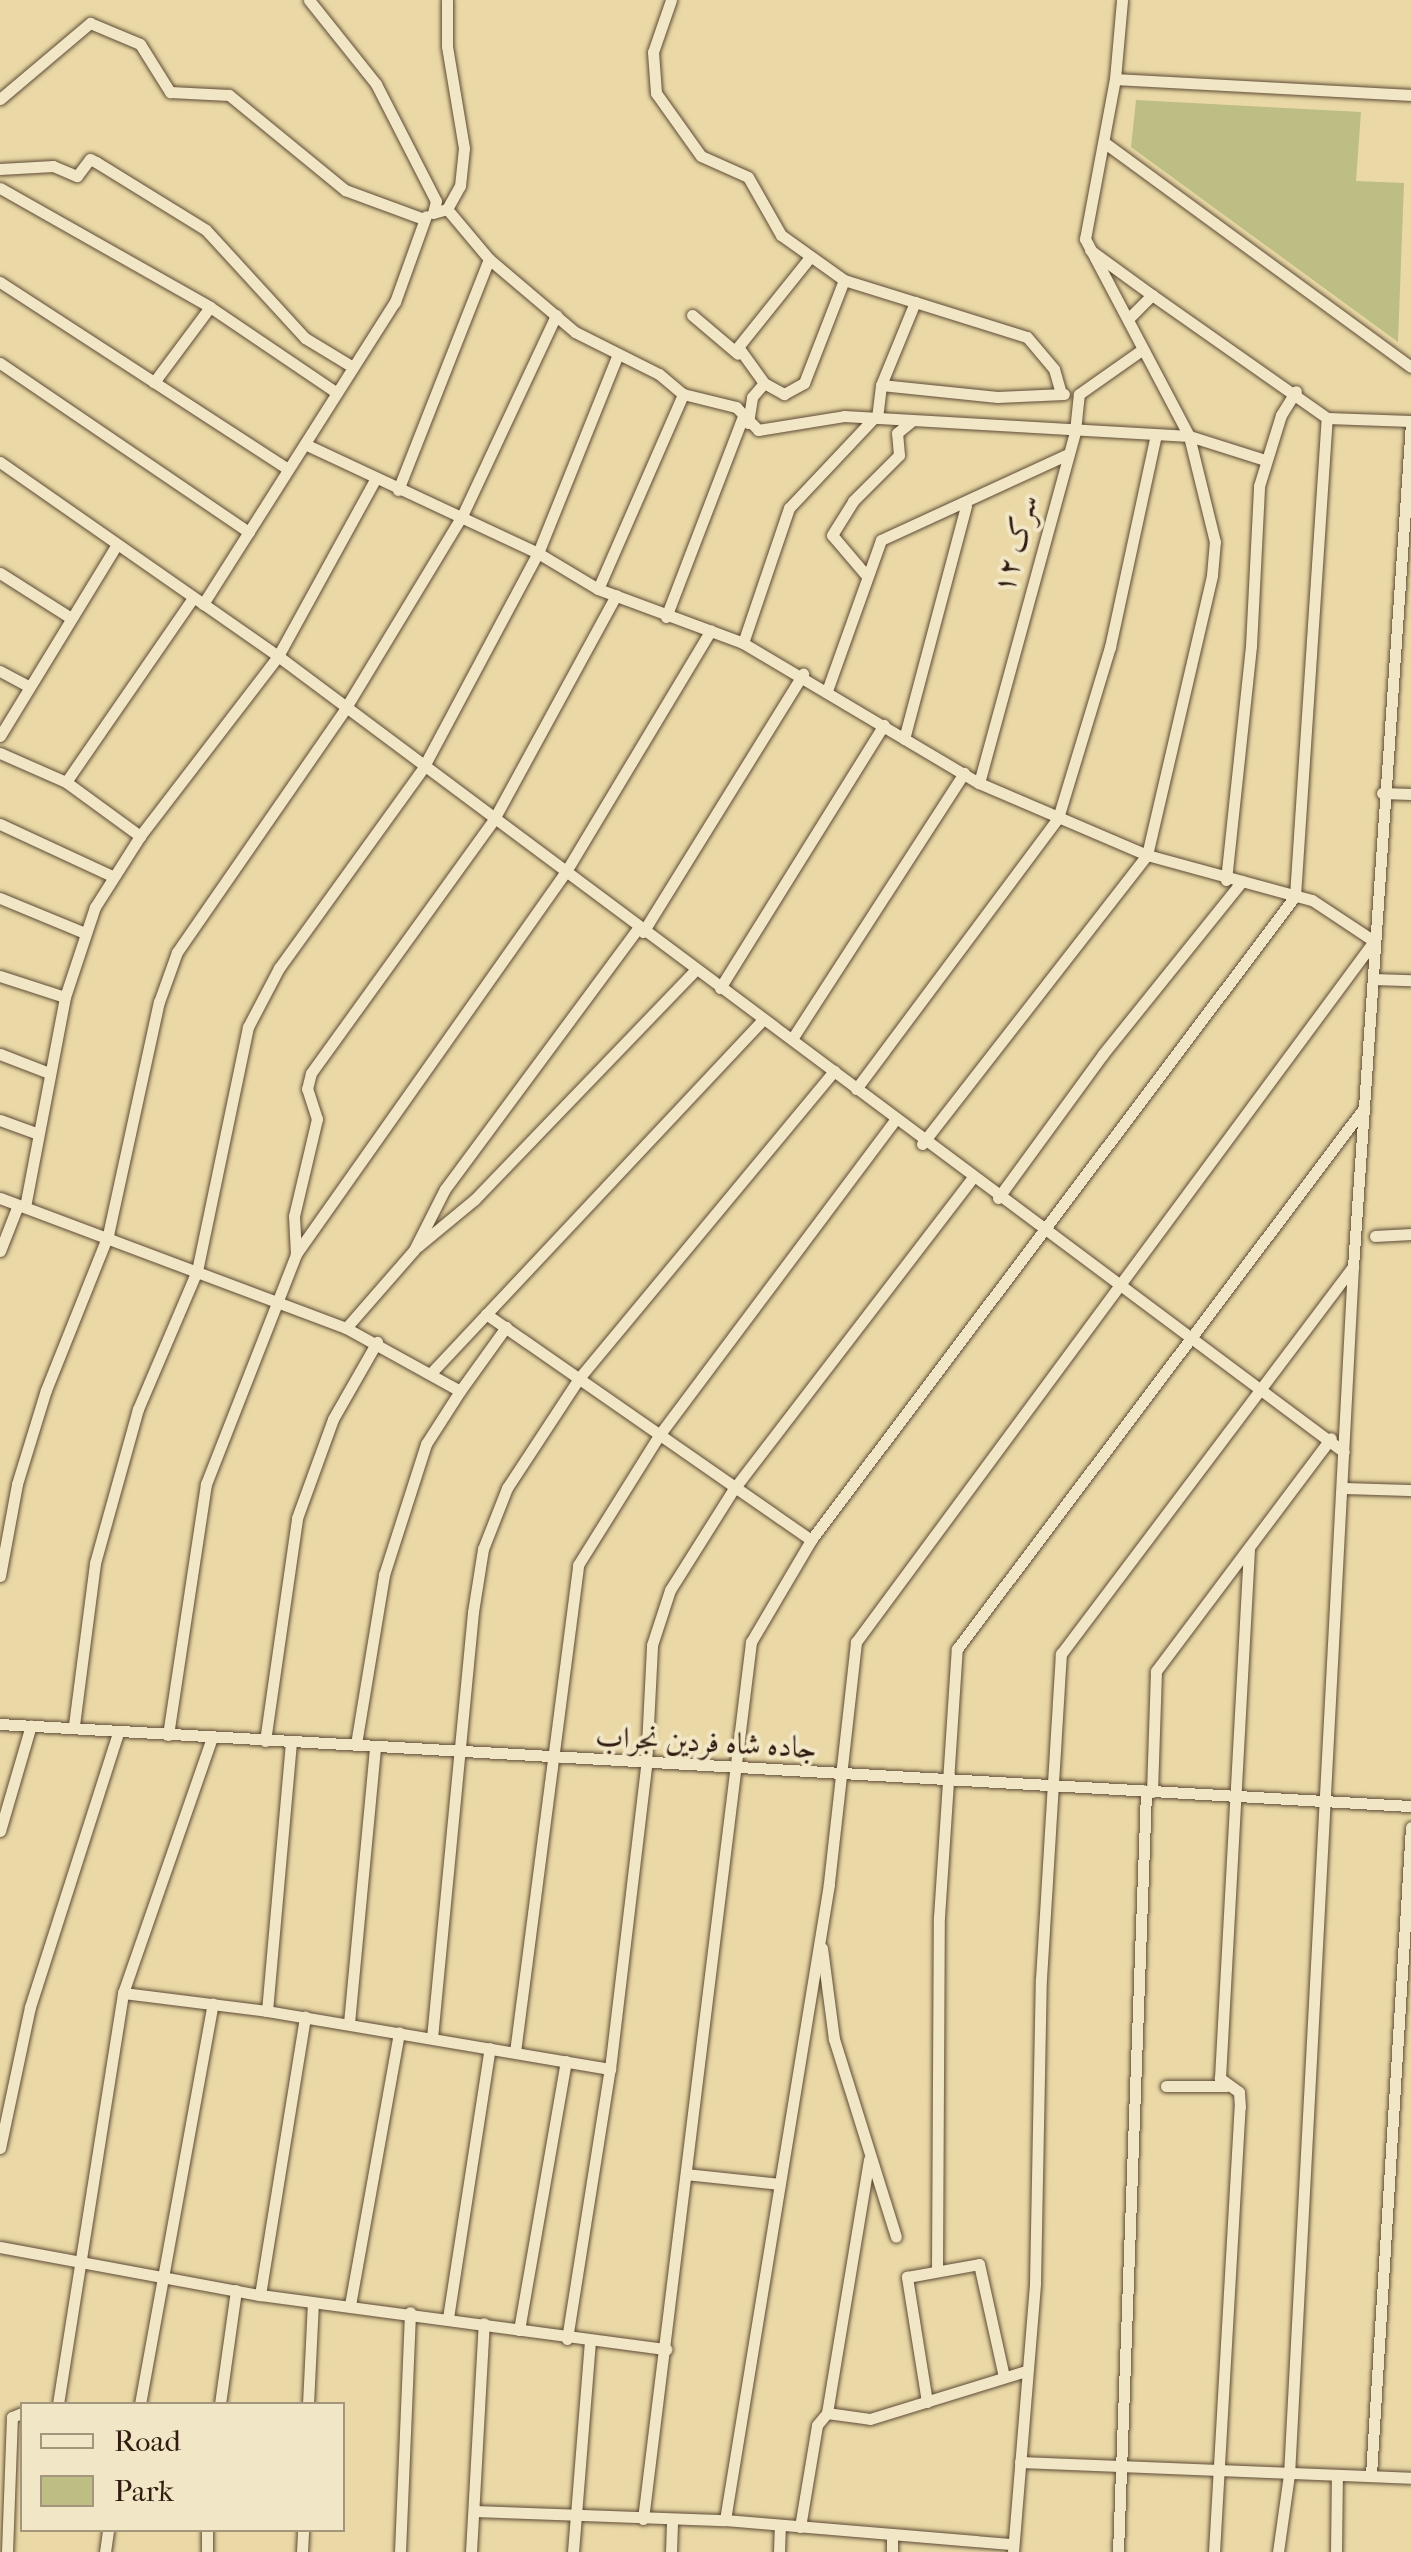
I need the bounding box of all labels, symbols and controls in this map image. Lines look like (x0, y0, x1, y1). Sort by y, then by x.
street label: سرک ۱۲ (986, 491, 1046, 597)
street label: جاده شاه فردین نجراب (594, 1719, 818, 1767)
legend (20, 2402, 345, 2532)
text: Road (114, 2424, 181, 2459)
text: Park (114, 2474, 174, 2509)

